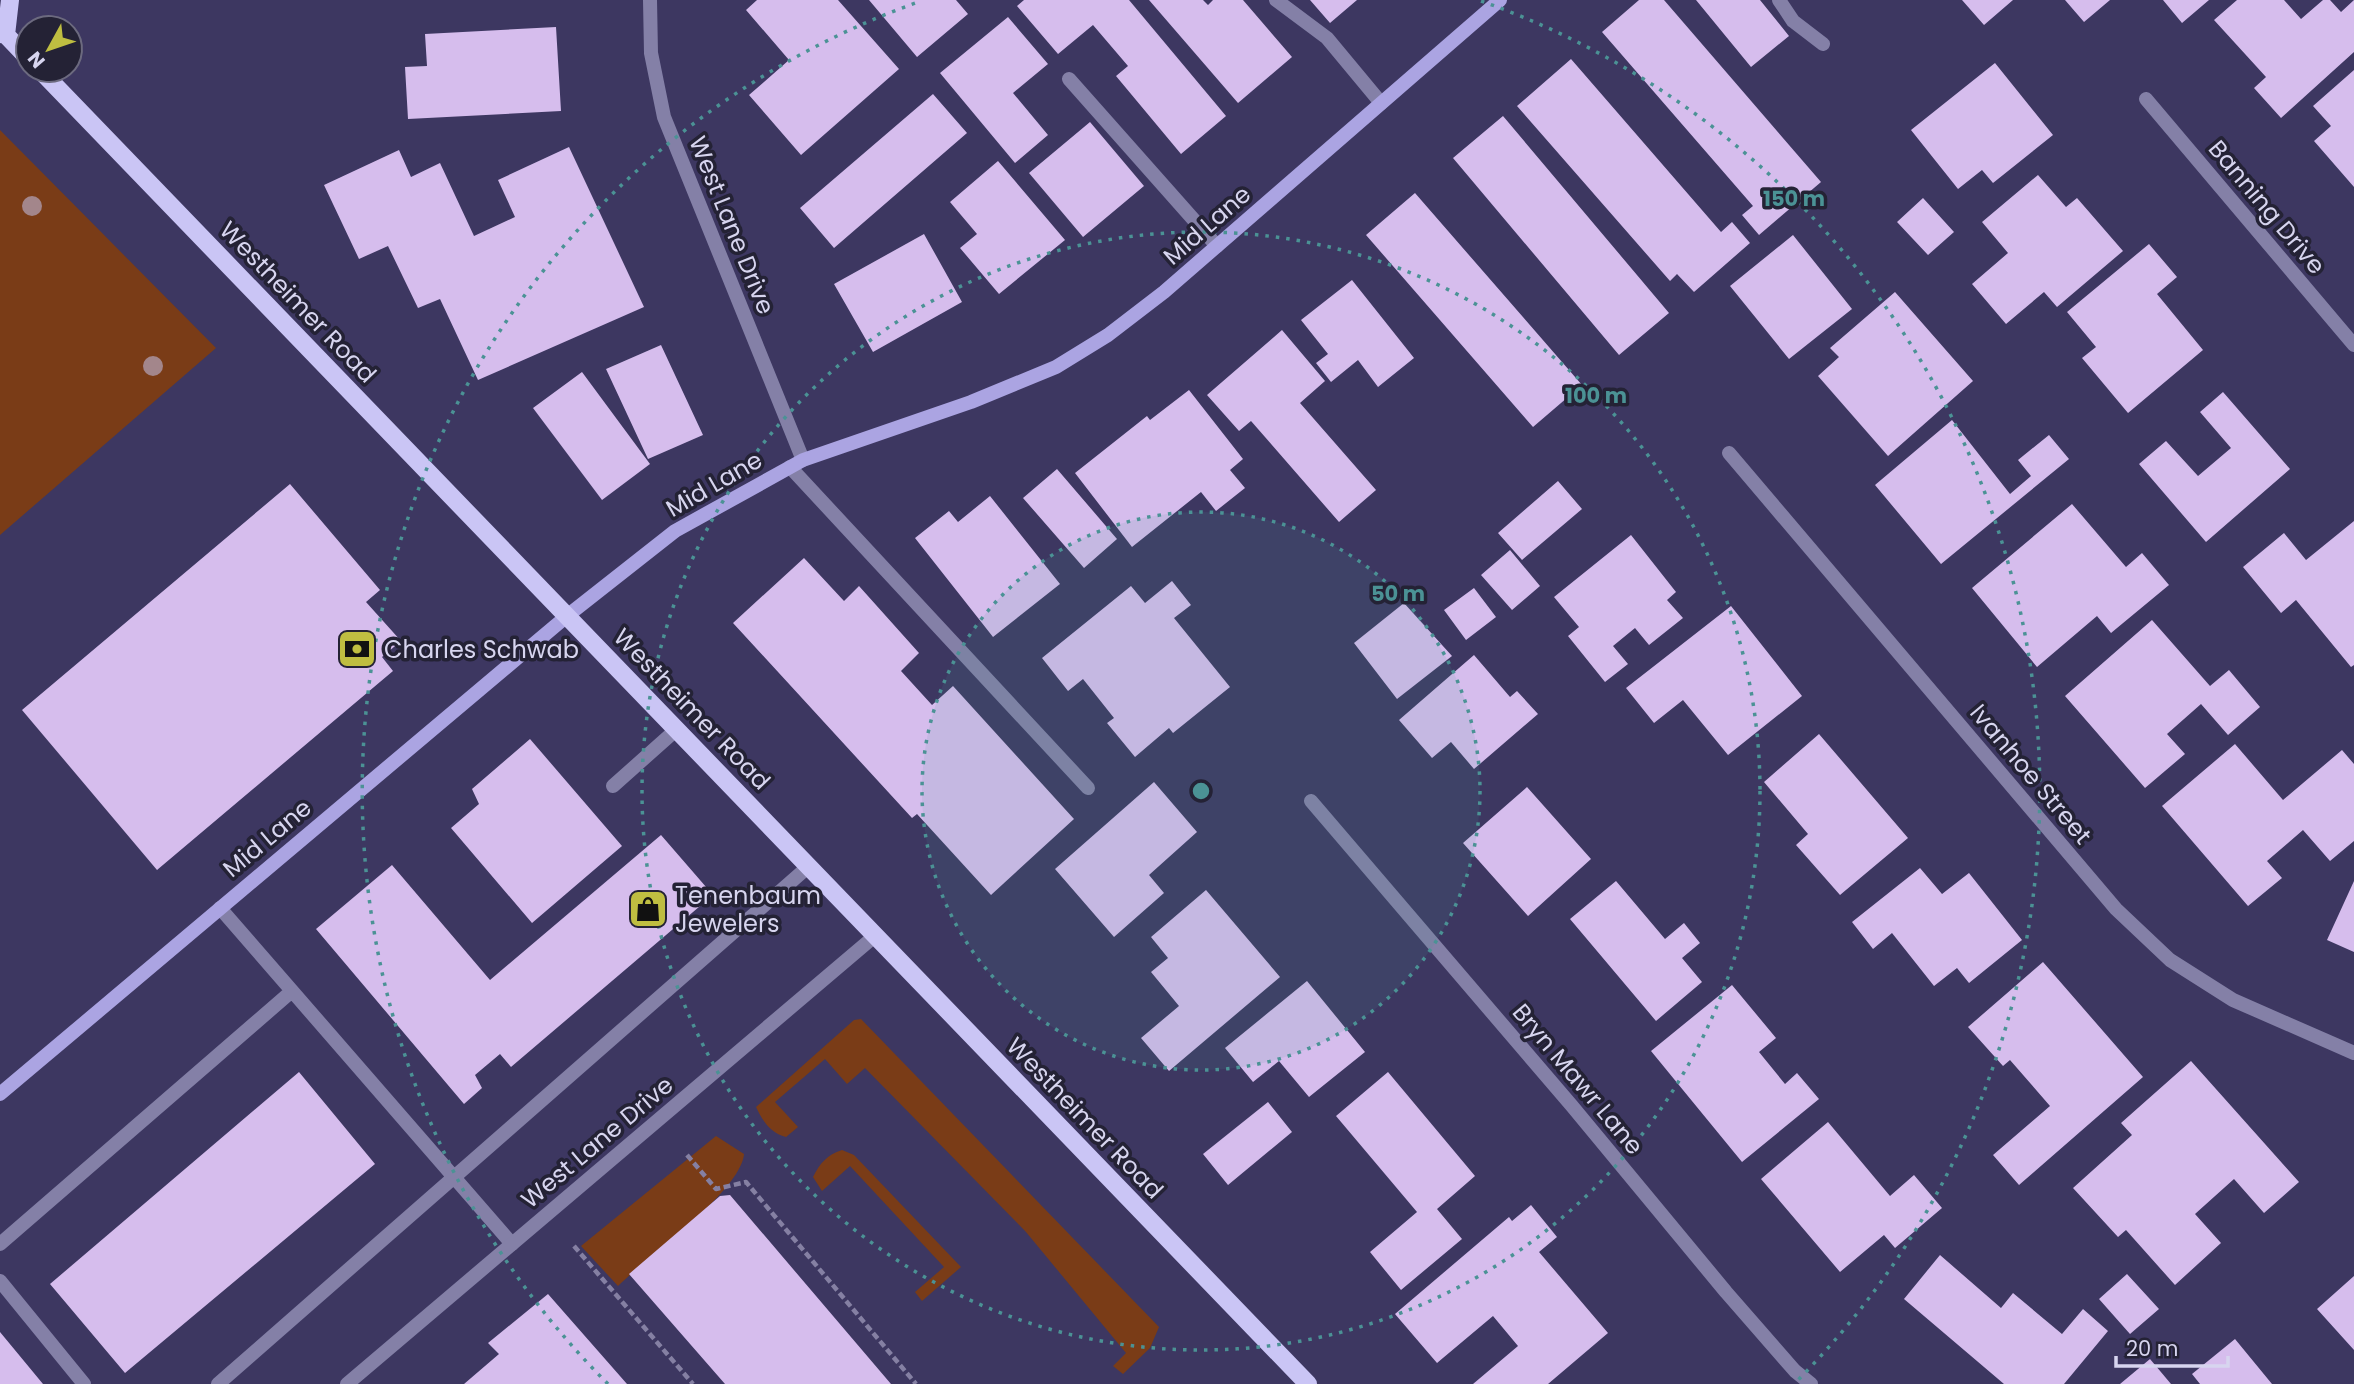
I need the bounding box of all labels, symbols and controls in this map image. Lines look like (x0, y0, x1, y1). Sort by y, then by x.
north arrow (14, 14, 84, 84)
text: N (21, 45, 51, 74)
street label: West Lane Drive (681, 131, 783, 319)
street label: Banning Drive (2201, 133, 2333, 281)
street label: Mid Lane (1156, 178, 1258, 272)
text: 150 m (1763, 184, 1825, 213)
street label: Westheimer Road (212, 214, 384, 390)
text: 100 m (1565, 381, 1627, 410)
street label: Mid Lane (660, 443, 768, 525)
text: 50 m (1371, 579, 1425, 608)
street label: Westheimer Road (606, 621, 778, 797)
bank icon: Charles Schwab (336, 628, 378, 670)
place label: Charles Schwab (384, 633, 579, 666)
street label: Ivanhoe Street (1963, 697, 2099, 851)
centre of rings (1189, 779, 1213, 803)
street label: Mid Lane (216, 791, 318, 885)
place label: Tenenbaum Jewelers (675, 879, 821, 940)
shop icon: Tenenbaum Jewelers (627, 888, 669, 930)
street label: Bryn Mawr Lane (1505, 996, 1651, 1162)
street label: Westheimer Road (999, 1030, 1171, 1206)
street label: West Lane Drive (514, 1068, 680, 1216)
scale bar (2116, 1324, 2228, 1368)
text: 20 m (2126, 1334, 2179, 1363)

